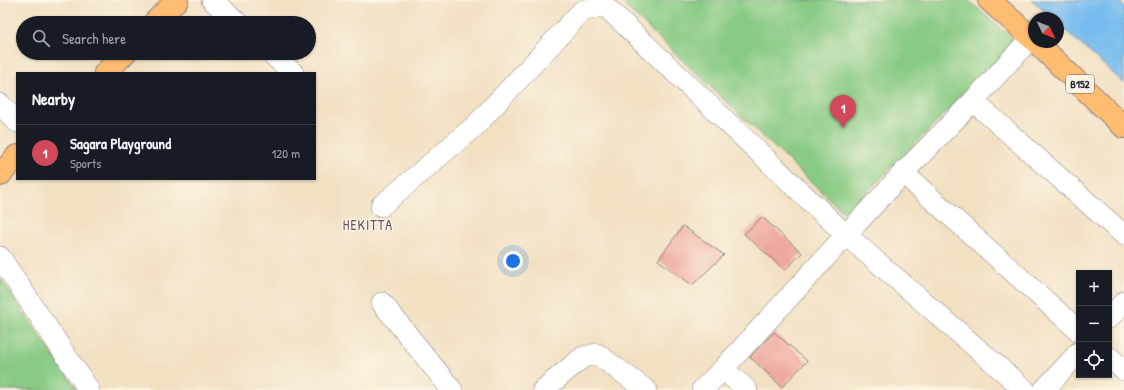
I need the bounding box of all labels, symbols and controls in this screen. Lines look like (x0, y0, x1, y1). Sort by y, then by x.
north arrow (1028, 12, 1064, 48)
search box (16, 16, 316, 60)
icon: search (30, 27, 52, 49)
text: Search here (62, 28, 126, 49)
road number: B152 (1066, 75, 1094, 93)
text: Nearby (32, 87, 75, 110)
pin: 1 (830, 95, 856, 128)
text: Sagara Playground (70, 133, 171, 154)
text: 1 (43, 144, 47, 162)
text: 120 m (272, 144, 300, 162)
text: Sports (70, 154, 101, 172)
district label: HEKITTA (343, 215, 393, 234)
your location (503, 251, 523, 271)
map controls (1076, 270, 1112, 378)
button: + (1076, 270, 1112, 306)
button: − (1076, 306, 1112, 342)
button: locate (1076, 342, 1112, 378)

